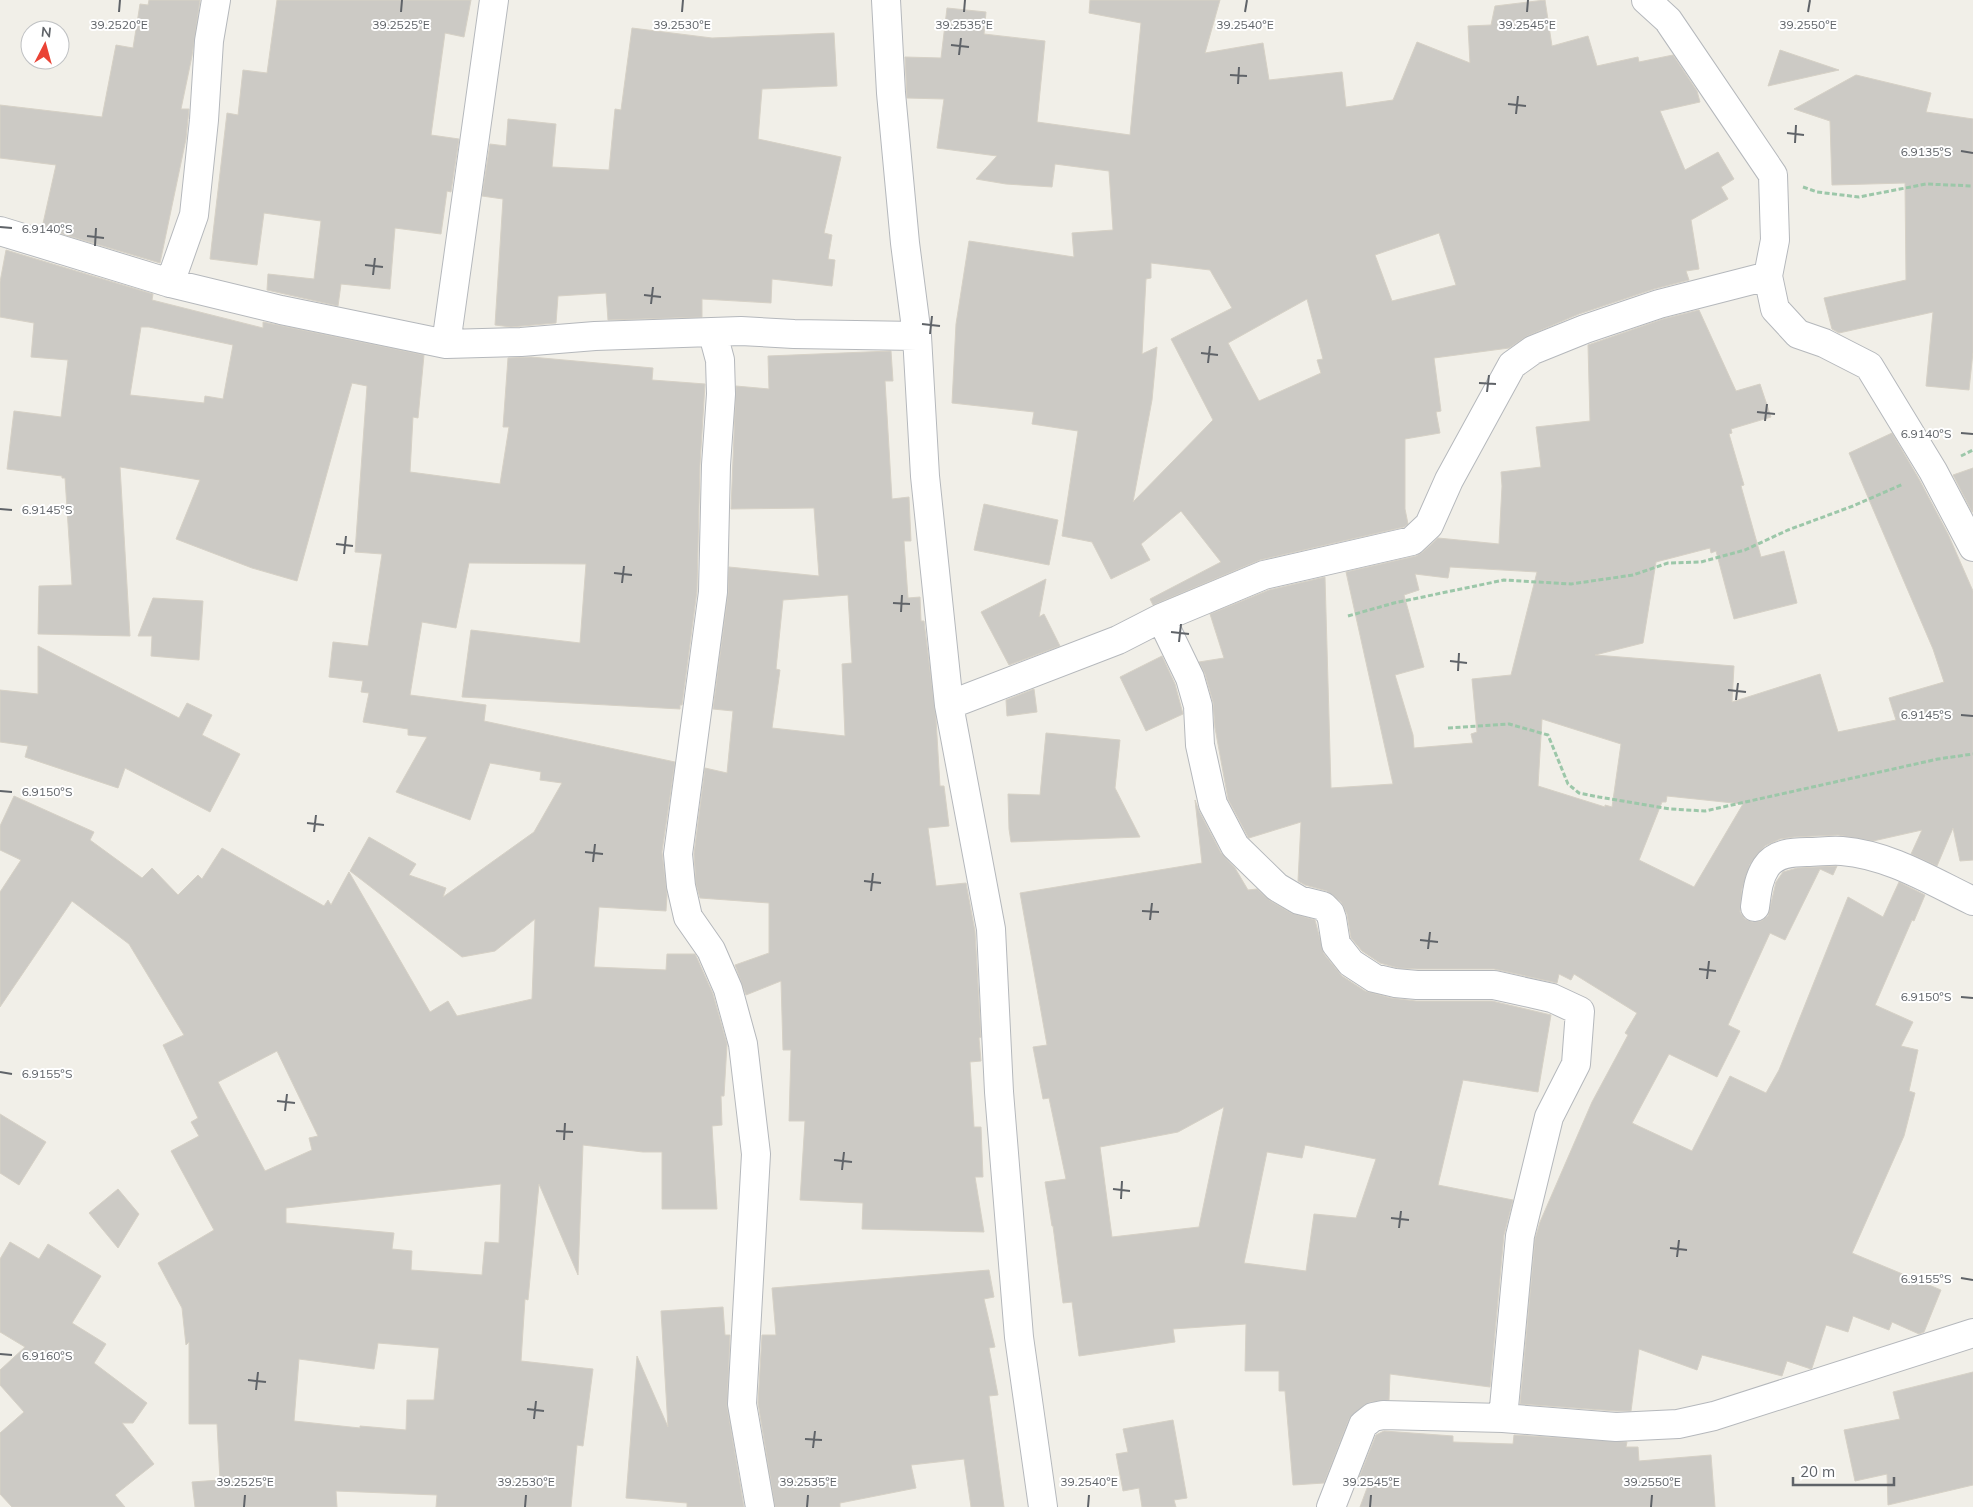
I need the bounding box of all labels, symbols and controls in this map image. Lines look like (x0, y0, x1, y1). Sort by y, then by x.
text: 39.2520°E (90, 17, 148, 32)
text: 39.2525°E (372, 17, 430, 32)
text: 39.2530°E (653, 17, 711, 32)
text: 39.2535°E (935, 17, 993, 32)
text: 39.2540°E (1216, 17, 1274, 32)
text: 39.2545°E (1498, 17, 1556, 32)
text: 39.2550°E (1779, 17, 1837, 32)
north arrow (20, 20, 70, 70)
text: N (40, 23, 53, 42)
text: 6.9135°S (1901, 144, 1951, 159)
text: 6.9140°S (22, 221, 72, 236)
text: 6.9140°S (1901, 426, 1951, 441)
text: 6.9145°S (22, 502, 72, 517)
text: 6.9145°S (1901, 707, 1951, 722)
text: 6.9150°S (22, 784, 72, 799)
text: 6.9150°S (1901, 989, 1951, 1004)
text: 6.9155°S (22, 1066, 72, 1081)
text: 6.9155°S (1901, 1271, 1951, 1286)
text: 6.9160°S (22, 1348, 72, 1363)
scale bar (1793, 1454, 1894, 1486)
text: 20 m (1800, 1462, 1835, 1481)
text: 39.2525°E (216, 1474, 274, 1489)
text: 39.2530°E (497, 1474, 555, 1489)
text: 39.2535°E (779, 1474, 837, 1489)
text: 39.2540°E (1060, 1474, 1118, 1489)
text: 39.2545°E (1342, 1474, 1400, 1489)
text: 39.2550°E (1623, 1474, 1681, 1489)

